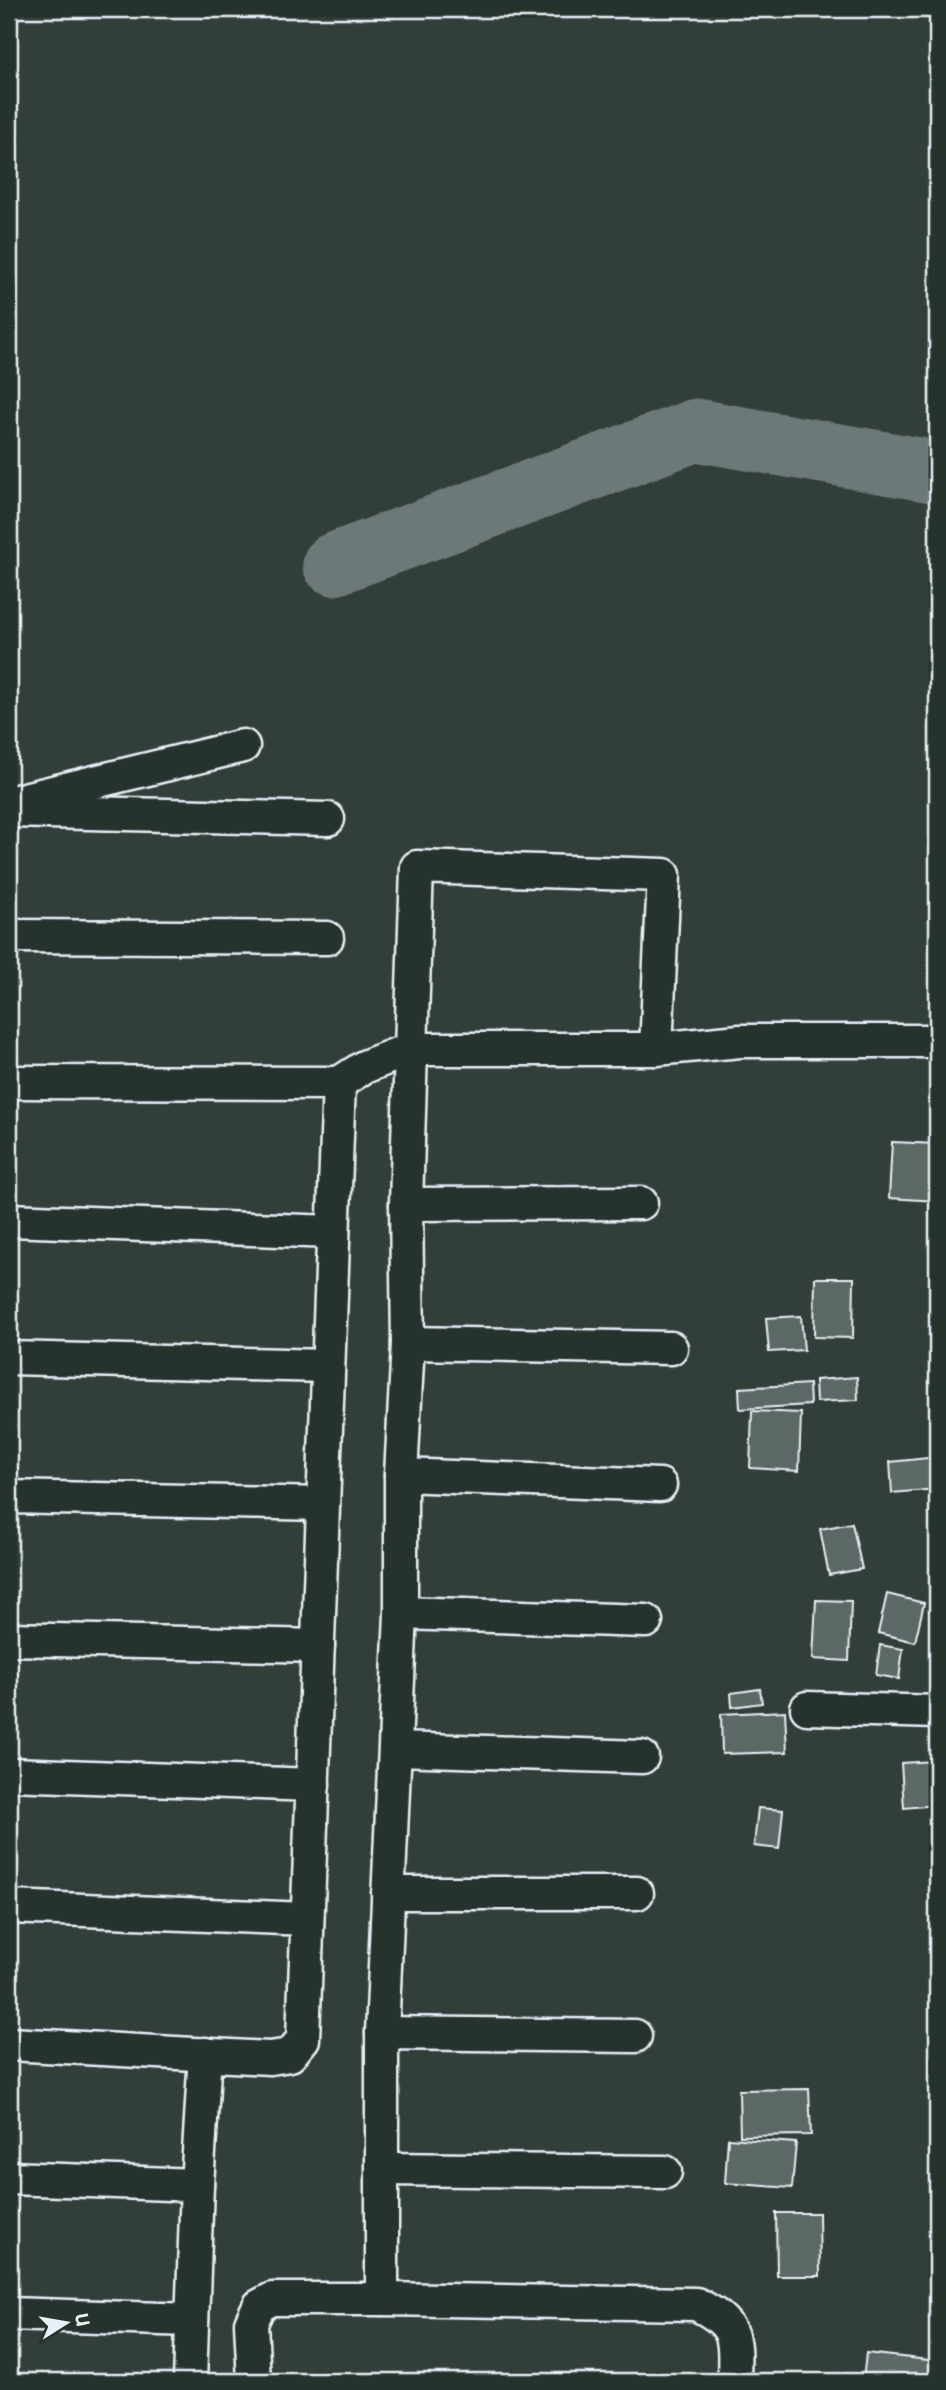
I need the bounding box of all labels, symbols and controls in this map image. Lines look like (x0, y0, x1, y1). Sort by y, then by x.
north arrow (32, 2288, 102, 2358)
text: U (70, 2311, 97, 2329)

